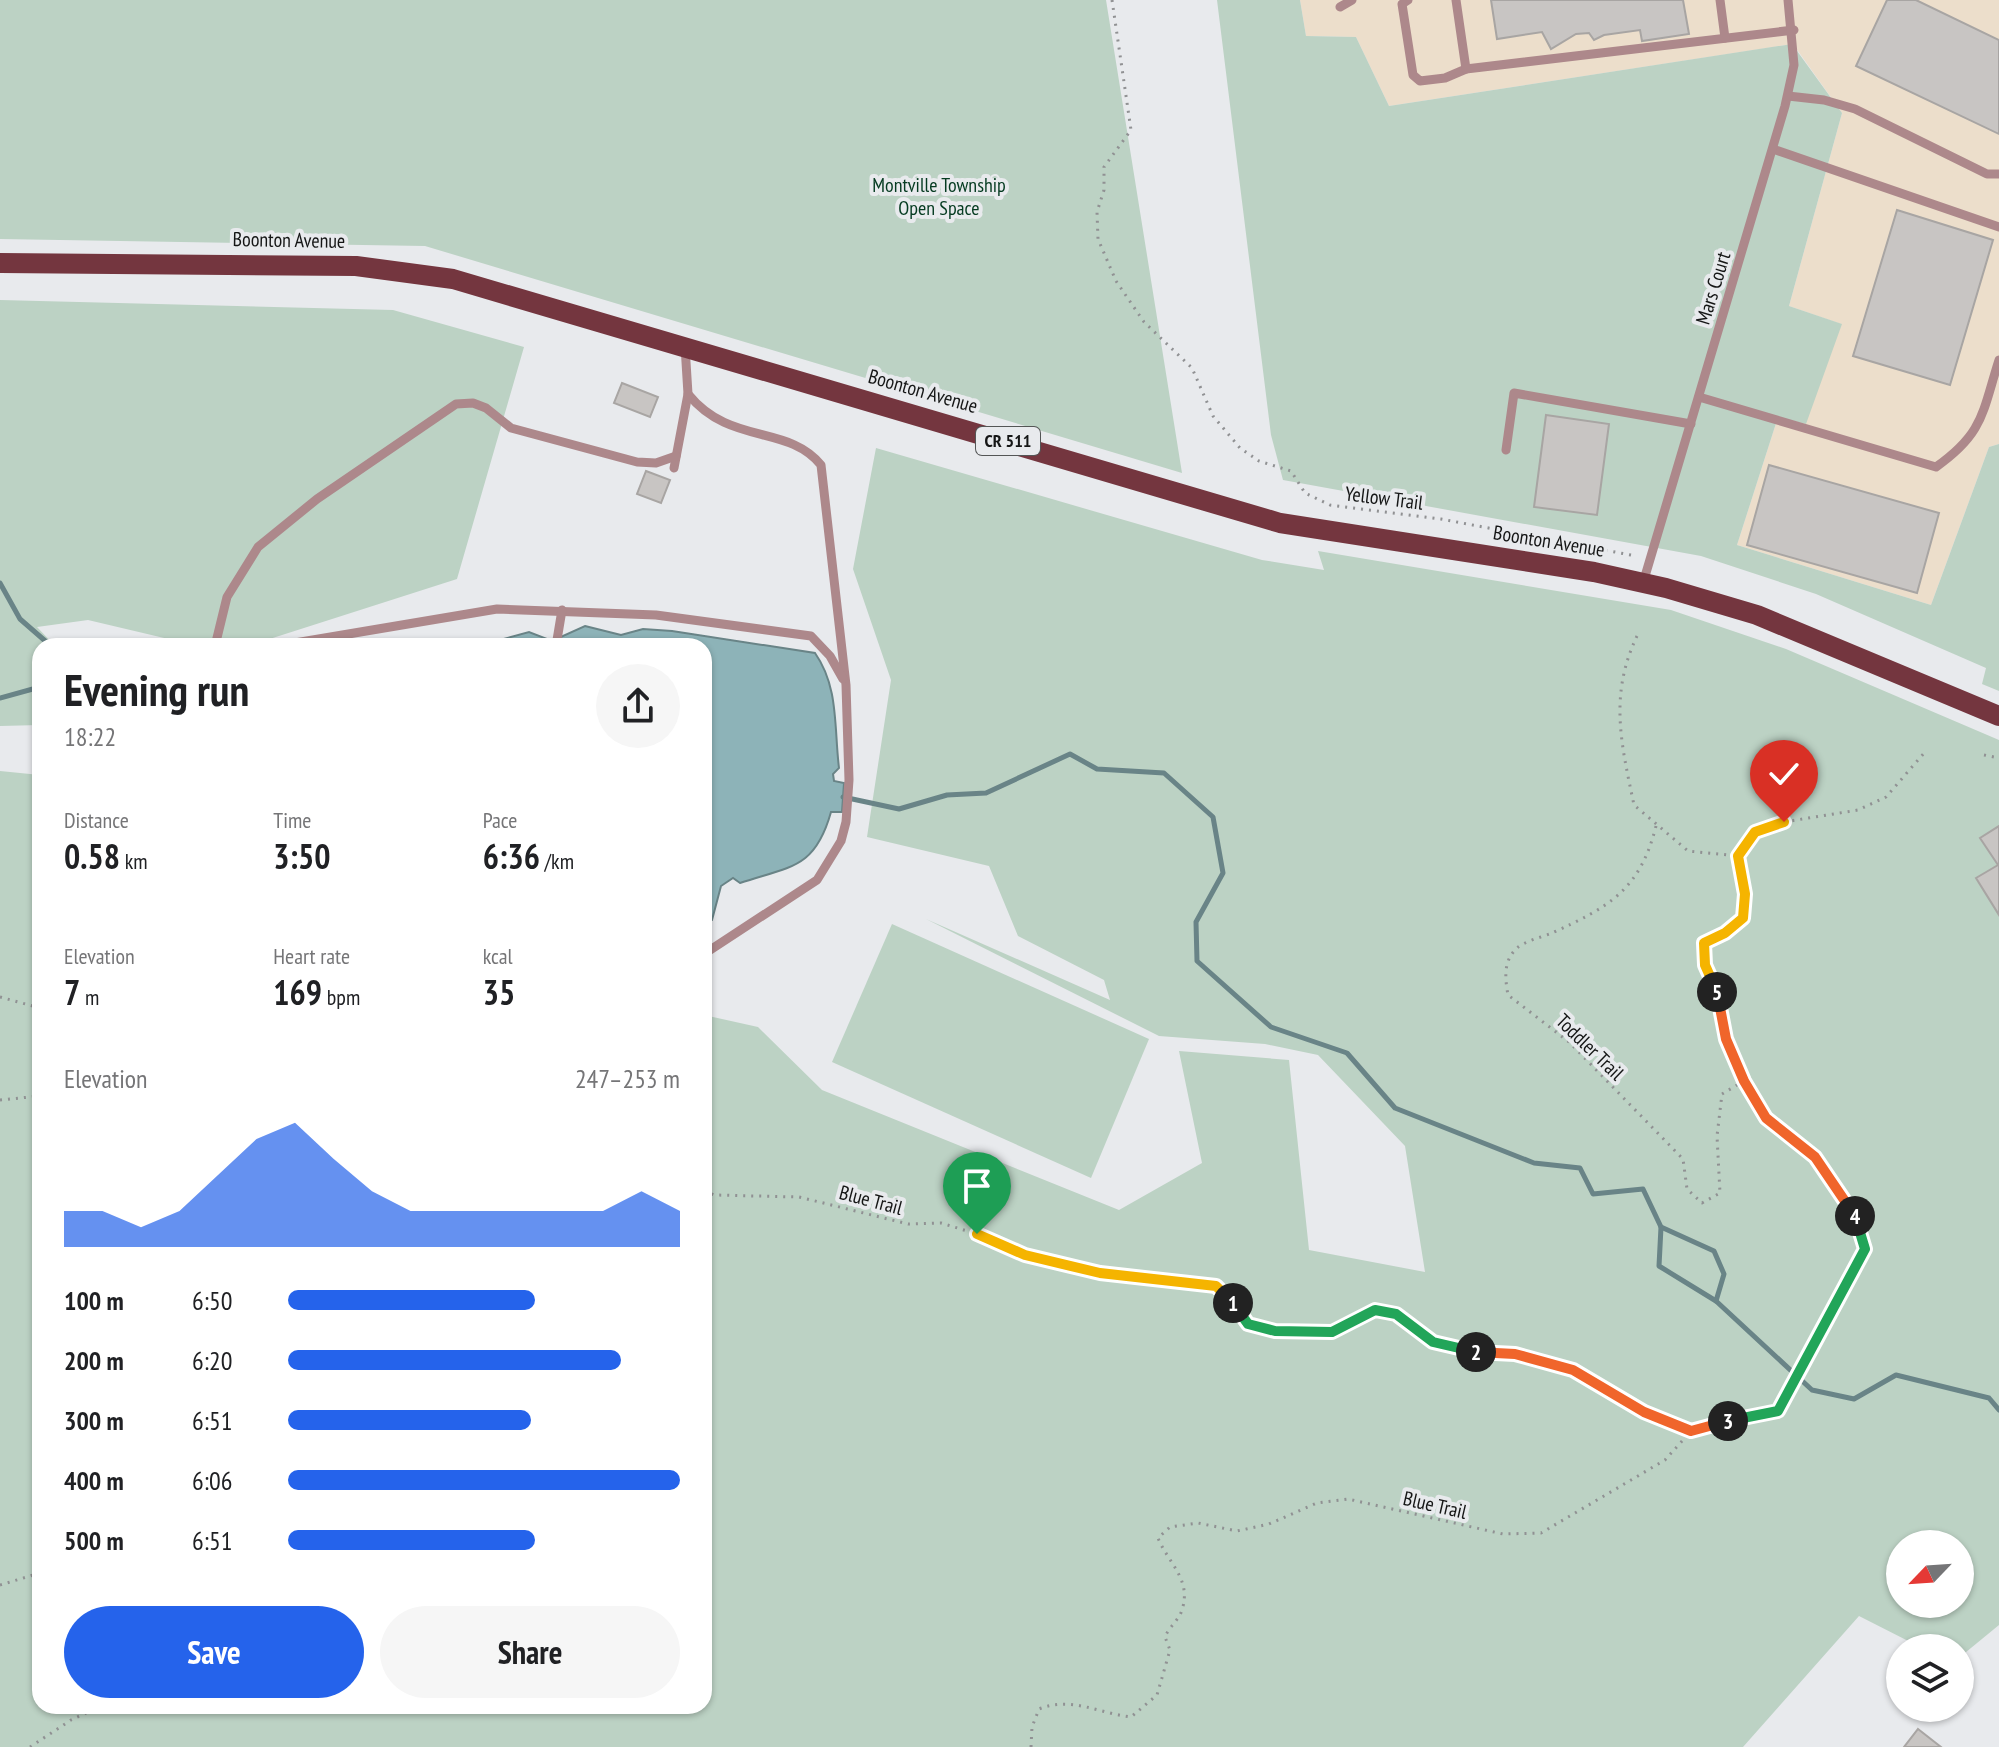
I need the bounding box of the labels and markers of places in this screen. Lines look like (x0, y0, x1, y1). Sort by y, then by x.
pin (1750, 740, 1818, 822)
pin: 5 (1697, 972, 1737, 1012)
pin (943, 1152, 1011, 1234)
pin: 4 (1835, 1196, 1875, 1236)
pin: 1 (1213, 1283, 1253, 1323)
pin: 2 (1456, 1332, 1496, 1372)
pin: 3 (1708, 1401, 1748, 1441)

